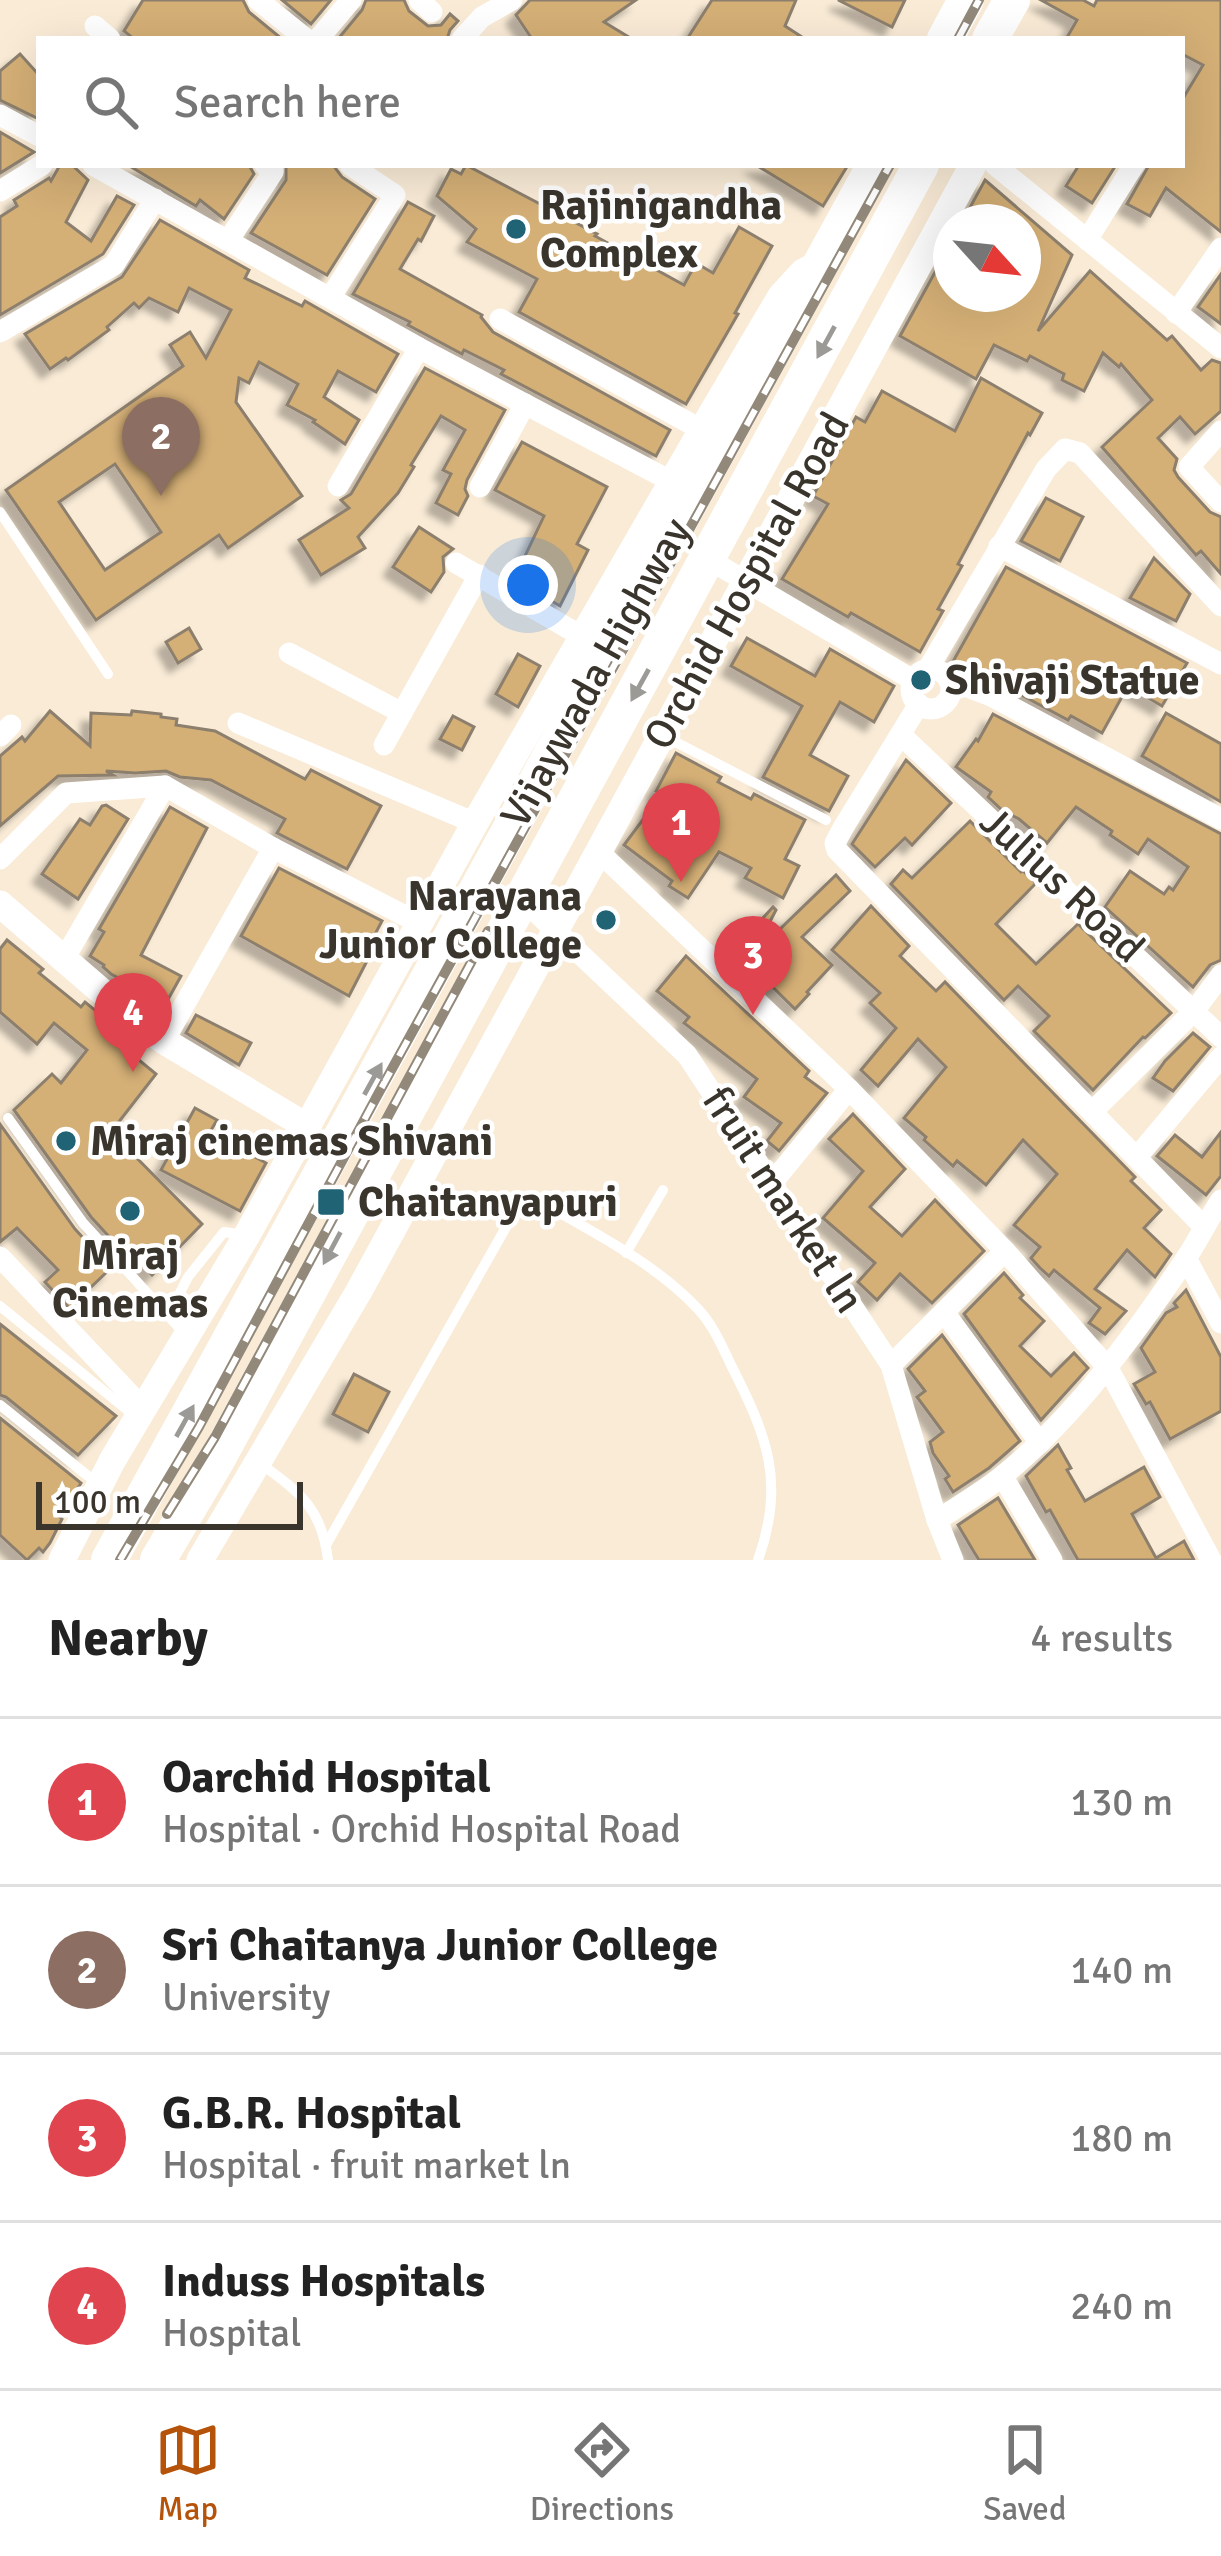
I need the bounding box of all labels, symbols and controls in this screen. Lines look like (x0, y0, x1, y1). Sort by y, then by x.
search box (36, 36, 1185, 168)
icon: search (78, 69, 144, 135)
text: Search here (174, 75, 401, 130)
place label: Rajinigandha Complex (540, 180, 782, 279)
north arrow (933, 204, 1041, 312)
marker: Rajinigandha Complex (503, 216, 529, 242)
one-way arrow (816, 325, 837, 359)
pin: 2 (122, 397, 200, 496)
street label: Orchid Hospital Road (633, 404, 861, 758)
street label: Vijaywada Highway (490, 509, 702, 837)
your location (498, 555, 558, 615)
place label: Shivaji Statue (945, 655, 1200, 706)
marker: Shivaji Statue (908, 667, 934, 693)
one-way arrow (630, 668, 651, 701)
pin: 1 (642, 783, 720, 882)
street label: Julius Road (969, 796, 1155, 974)
place label: Narayana Junior College (319, 871, 582, 970)
marker: Narayana Junior College (593, 907, 619, 933)
pin: 3 (714, 916, 792, 1015)
pin: 4 (94, 973, 172, 1072)
one-way arrow (362, 1061, 383, 1096)
street label: fruit market ln (691, 1078, 875, 1322)
place label: Miraj cinemas Shivani (90, 1116, 493, 1167)
marker: Miraj cinemas Shivani (53, 1128, 79, 1154)
place label: Chaitanyapuri (358, 1177, 618, 1228)
marker: Chaitanyapuri (315, 1186, 347, 1218)
marker: Miraj Cinemas (117, 1198, 143, 1224)
place label: Miraj Cinemas (52, 1230, 208, 1329)
one-way arrow (322, 1231, 343, 1266)
one-way arrow (174, 1403, 195, 1438)
scale bar (36, 1476, 303, 1529)
text: 100 m (54, 1482, 141, 1523)
text: Nearby (48, 1607, 208, 1670)
text: 4 results (1030, 1614, 1173, 1662)
text: Oarchid Hospital (162, 1750, 491, 1805)
text: 1 (76, 1778, 98, 1826)
text: 130 m (1070, 1778, 1173, 1826)
text: Hospital · Orchid Hospital Road (162, 1805, 681, 1853)
text: Sri Chaitanya Junior College (162, 1918, 718, 1973)
text: 2 (76, 1946, 98, 1994)
text: 140 m (1070, 1946, 1173, 1994)
text: University (162, 1973, 330, 2021)
text: G.B.R. Hospital (162, 2086, 461, 2141)
text: 3 (76, 2114, 98, 2162)
text: 180 m (1070, 2114, 1173, 2162)
text: Hospital · fruit market ln (162, 2141, 571, 2189)
text: Induss Hospitals (162, 2254, 485, 2309)
text: 4 (76, 2282, 98, 2330)
text: 240 m (1070, 2282, 1173, 2330)
text: Hospital (162, 2309, 302, 2357)
tab: Map (155, 2417, 221, 2530)
tab: Directions (530, 2417, 674, 2530)
tab: Saved (983, 2417, 1066, 2530)

